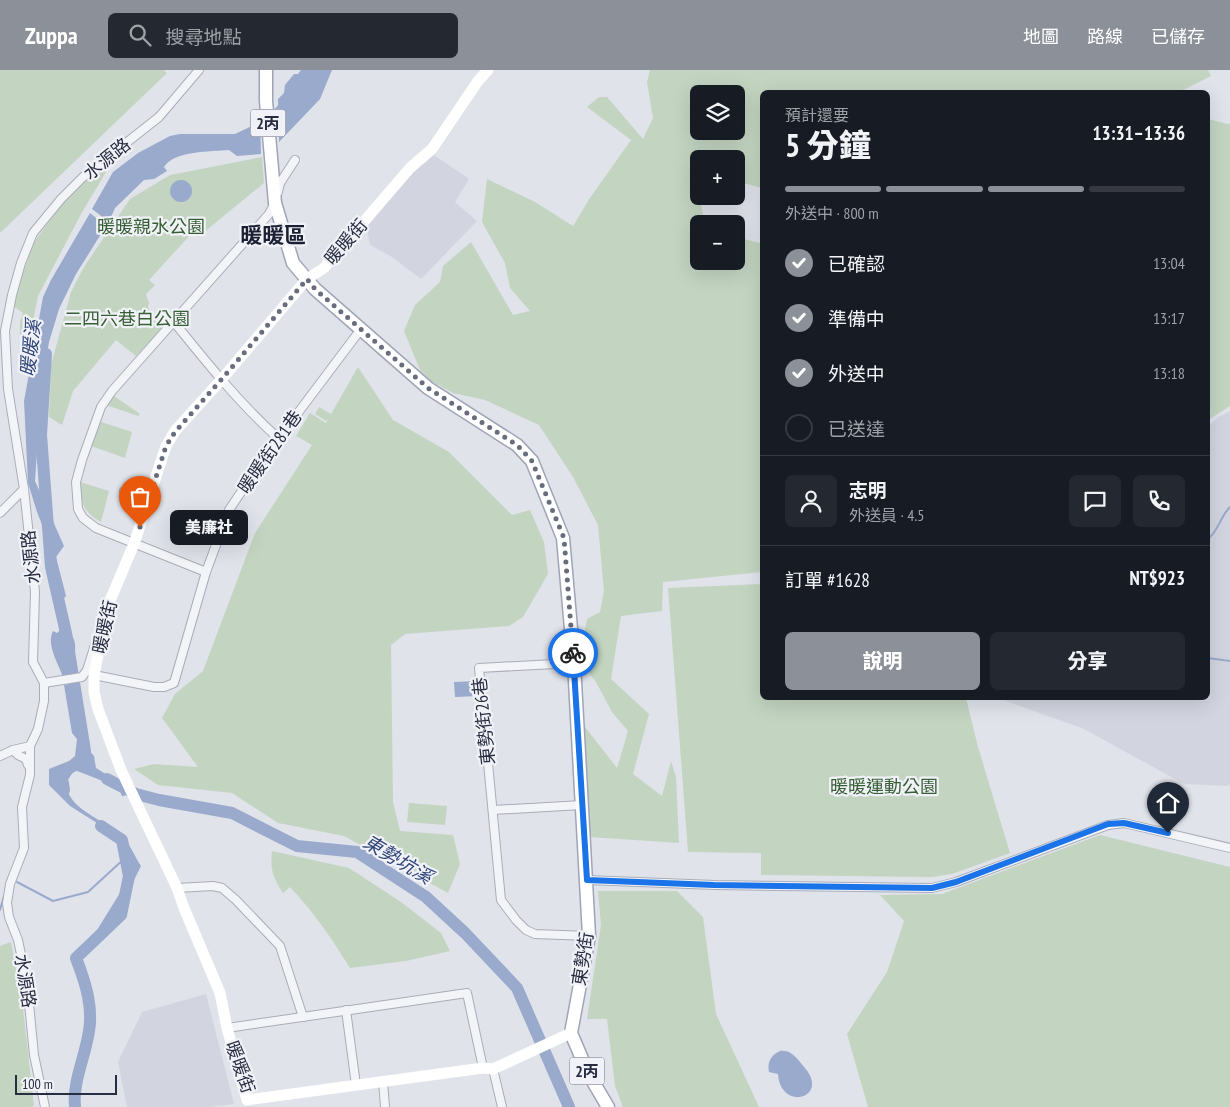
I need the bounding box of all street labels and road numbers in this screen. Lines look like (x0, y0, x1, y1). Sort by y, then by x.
road number: 2丙 (250, 110, 286, 136)
street label: 水源路 (78, 133, 135, 185)
street label: 暖暖街 (319, 214, 372, 270)
street label: 暖暖街281巷 (233, 406, 307, 498)
street label: 水源路 (16, 529, 45, 585)
street label: 暖暖街 (87, 598, 122, 656)
street label: 東勢街26巷 (467, 676, 500, 766)
street label: 東勢街 (567, 930, 598, 987)
street label: 水源路 (10, 952, 41, 1009)
street label: 暖暖街 (221, 1038, 260, 1096)
road number: 2丙 (570, 1058, 604, 1084)

